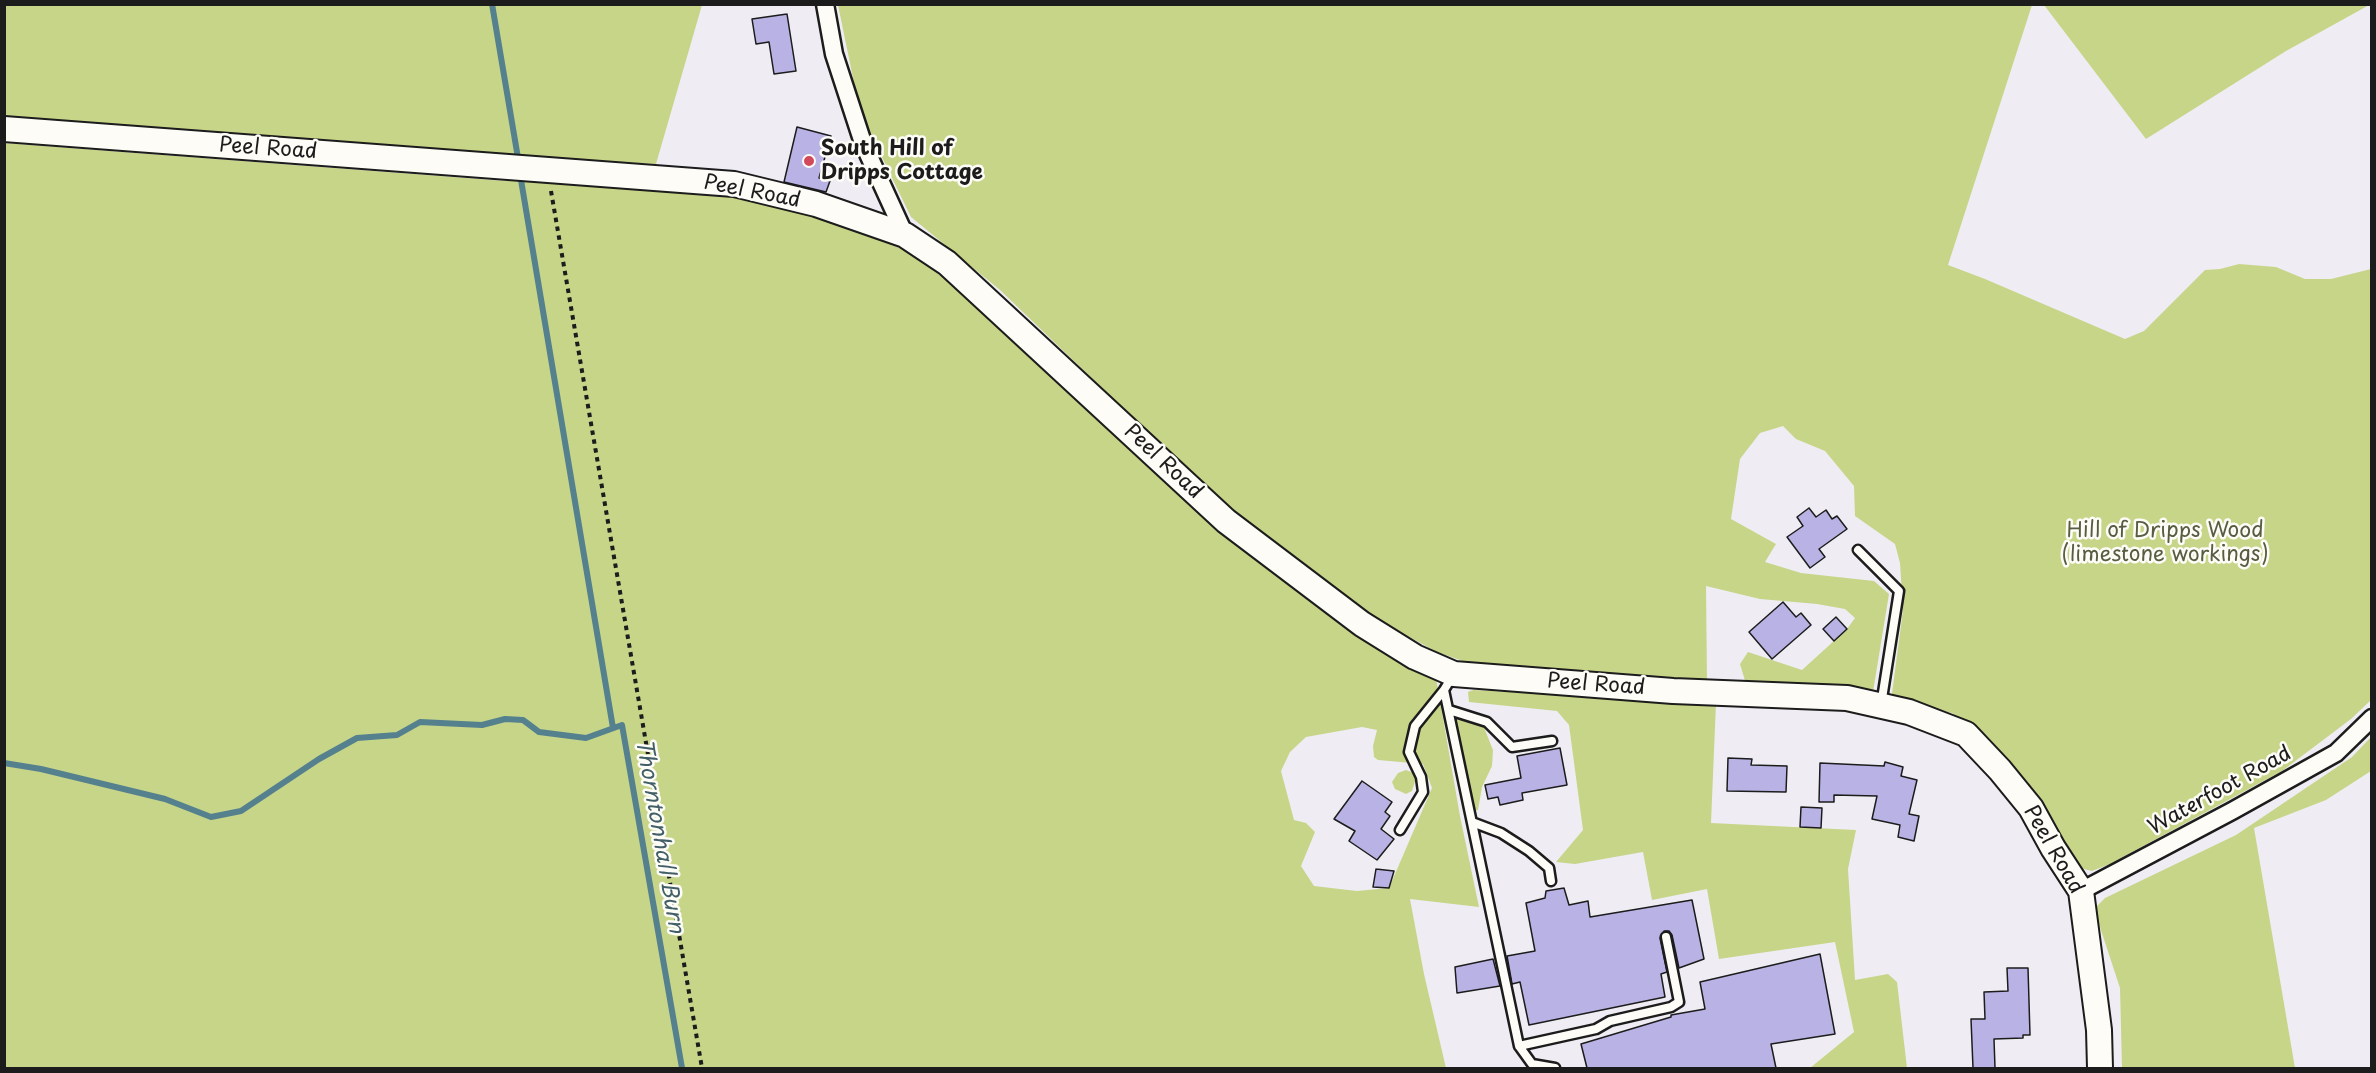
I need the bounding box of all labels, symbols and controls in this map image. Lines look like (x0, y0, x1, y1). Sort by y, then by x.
street label: Peel Road (218, 133, 318, 165)
place label: South Hill of Dripps Cottage (821, 136, 983, 186)
marker: South Hill of Dripps Cottage (802, 154, 816, 168)
street label: Peel Road (701, 170, 803, 214)
street label: Peel Road (1118, 419, 1208, 505)
park label: Hill of Dripps Wood (limestone workings) (2061, 518, 2269, 568)
street label: Peel Road (1546, 669, 1646, 701)
water label: Thorntonhall Burn (629, 737, 689, 935)
street label: Waterfoot Road (2144, 741, 2296, 841)
street label: Peel Road (2018, 801, 2088, 899)

